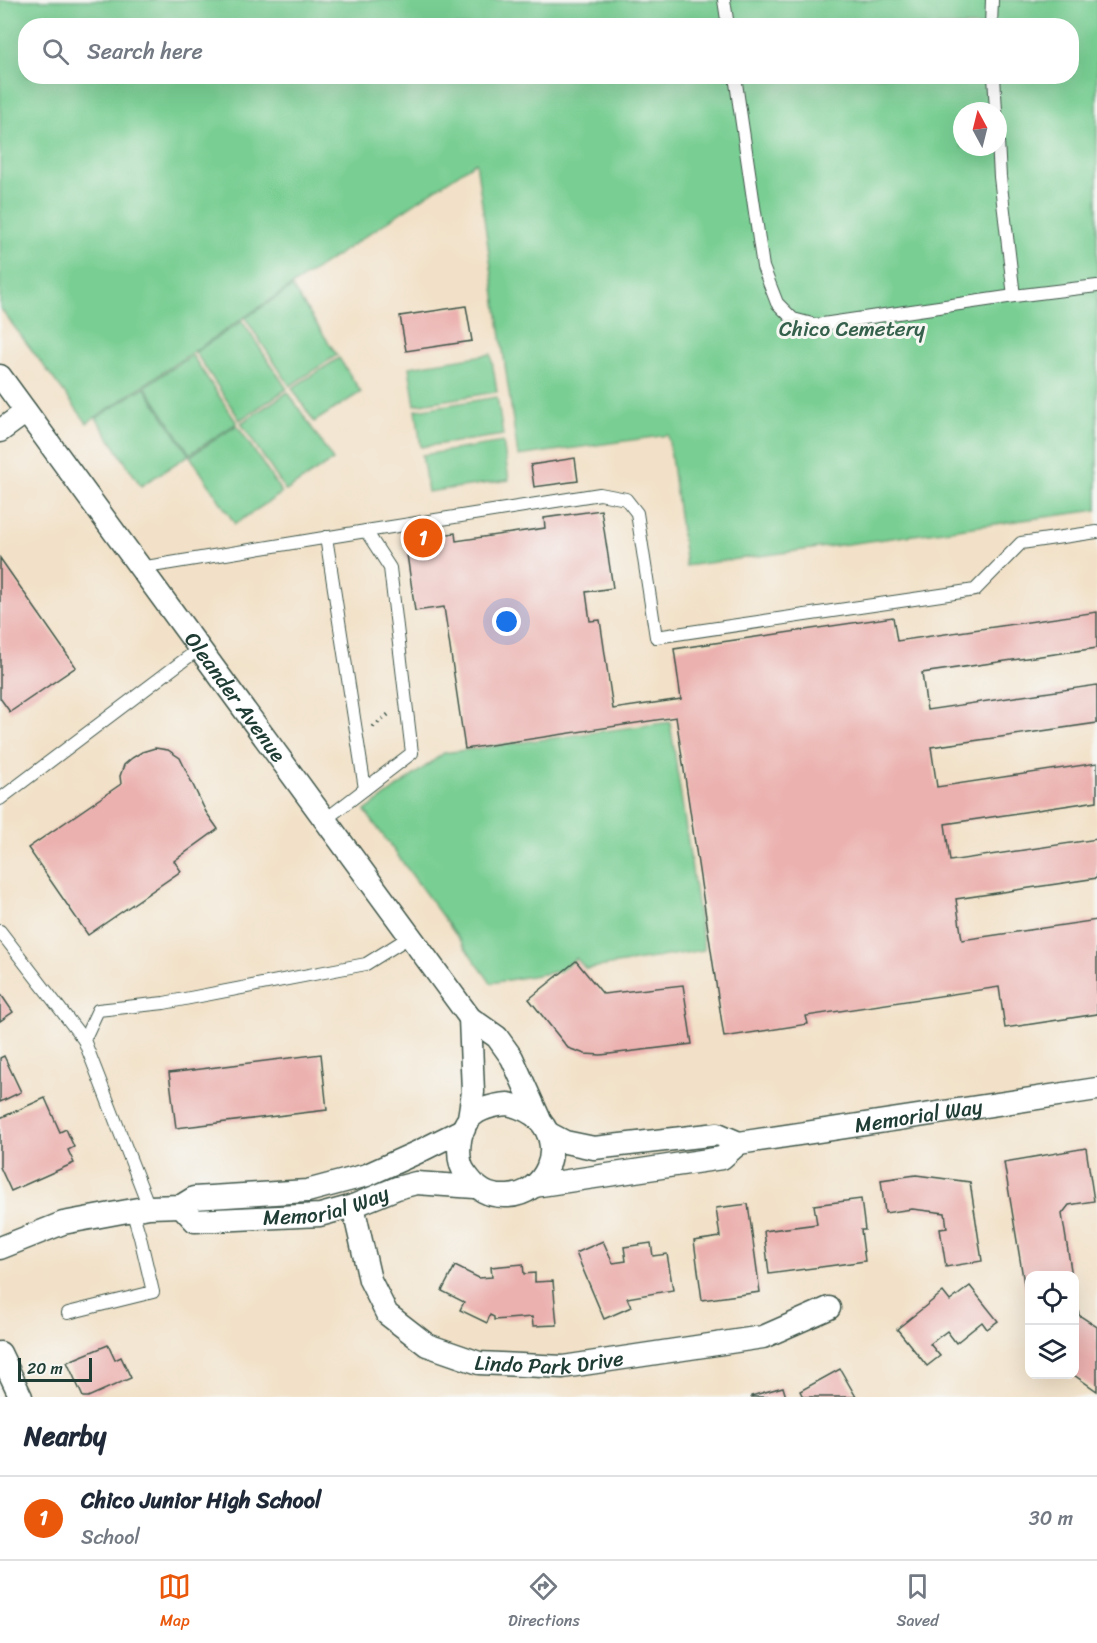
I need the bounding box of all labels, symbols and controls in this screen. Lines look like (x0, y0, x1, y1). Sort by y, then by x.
search box (18, 18, 1079, 84)
text: Search here (87, 32, 203, 71)
icon: search (39, 35, 72, 68)
north arrow (953, 102, 1007, 156)
park label: Chico Cemetery (779, 310, 925, 348)
pin: 1 (404, 516, 442, 560)
your location (492, 607, 521, 636)
street label: Oleander Avenue (174, 623, 296, 771)
street label: Memorial Way (852, 1088, 985, 1144)
street label: Memorial Way (262, 1174, 395, 1237)
map controls (1025, 1271, 1079, 1379)
button: locate (1025, 1271, 1079, 1325)
button: layers (1025, 1325, 1079, 1379)
street label: Lindo Park Drive (474, 1339, 627, 1386)
text: 20 m (27, 1354, 63, 1383)
scale bar (18, 1355, 92, 1382)
text: Nearby (24, 1413, 106, 1459)
text: Chico Junior High School (81, 1481, 321, 1520)
text: 1 (39, 1501, 48, 1536)
text: 30 m (1029, 1501, 1073, 1536)
text: School (81, 1520, 140, 1555)
tab: Map (158, 1570, 191, 1635)
tab: Directions (508, 1570, 580, 1635)
tab: Saved (896, 1570, 939, 1635)

